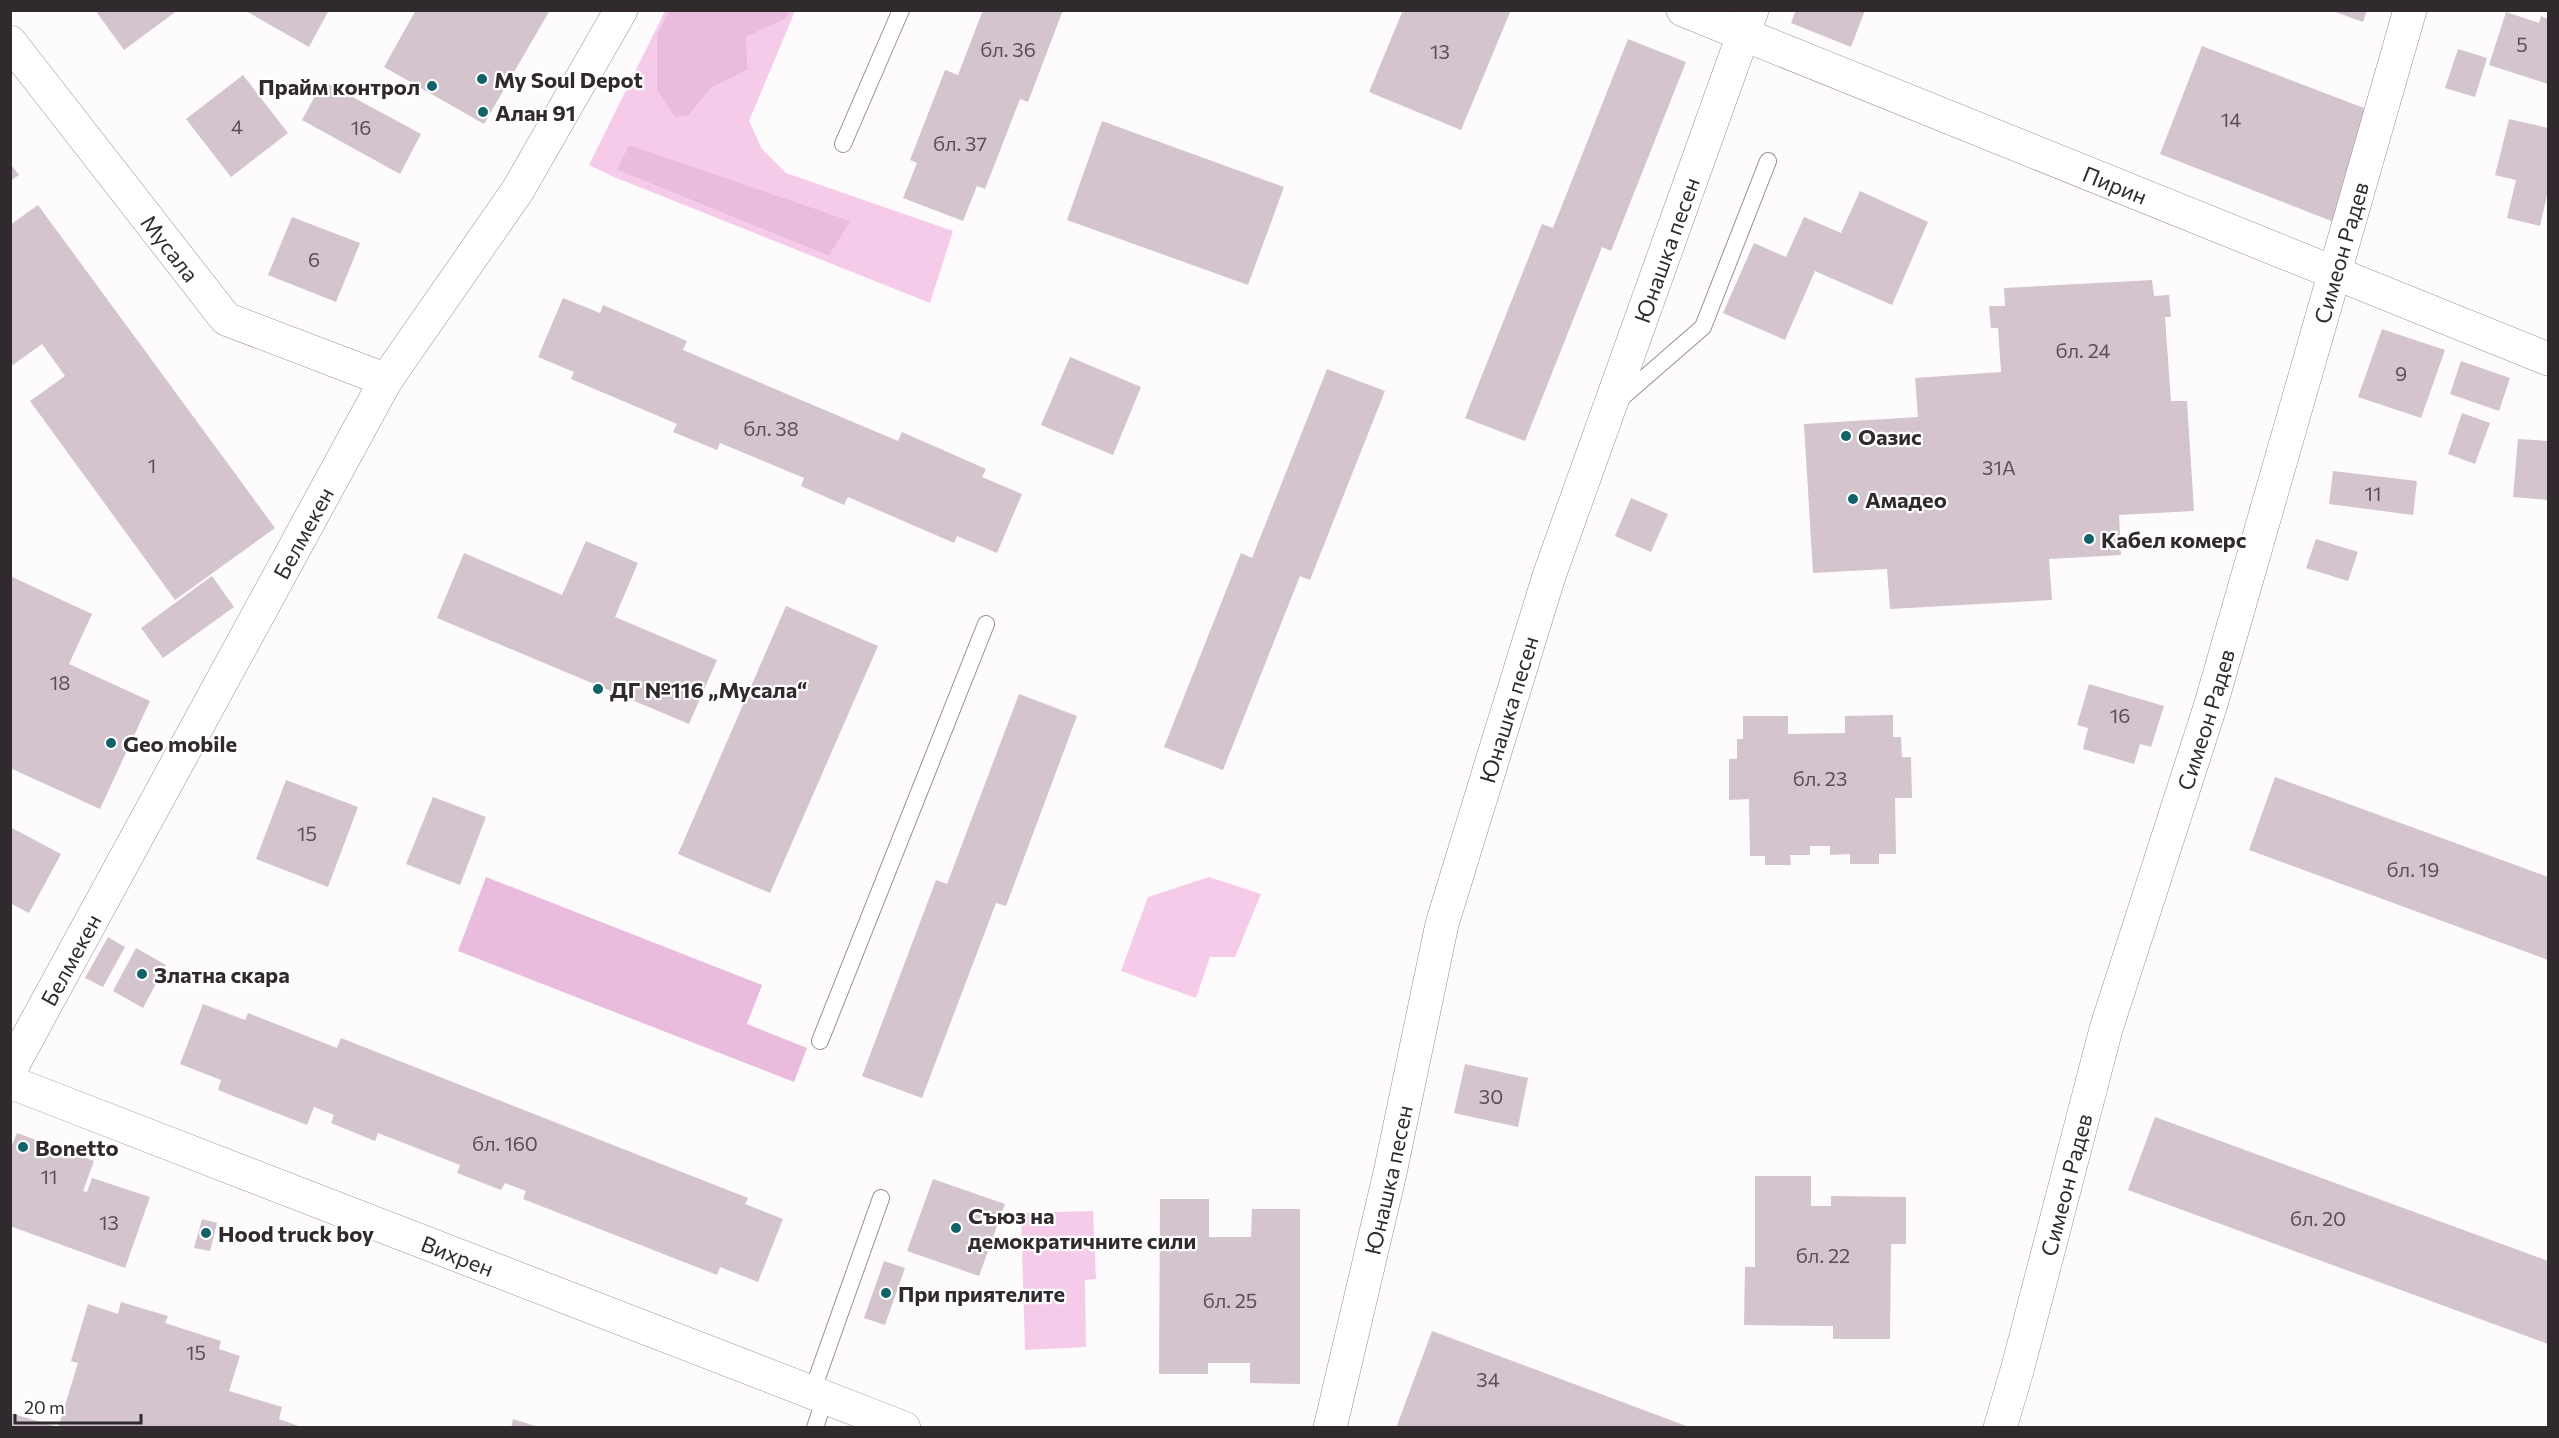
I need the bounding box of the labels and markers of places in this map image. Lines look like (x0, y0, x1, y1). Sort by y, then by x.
place label: My Soul Depot (494, 66, 643, 93)
marker: My Soul Depot (475, 72, 489, 86)
place label: Прайм контрол (258, 73, 420, 100)
marker: Прайм контрол (425, 79, 439, 93)
place label: Алан 91 (495, 99, 576, 126)
marker: Алан 91 (476, 105, 490, 119)
place label: Оазис (1858, 423, 1922, 450)
marker: Оазис (1839, 429, 1853, 443)
place label: Амадео (1865, 486, 1947, 513)
marker: Амадео (1846, 492, 1860, 506)
place label: Кабел комерс (2101, 526, 2246, 553)
marker: Кабел комерс (2082, 532, 2096, 546)
place label: ДГ №116 „Мусала“ (610, 676, 807, 703)
marker: ДГ №116 „Мусала“ (591, 682, 605, 696)
place label: Geo mobile (123, 730, 237, 757)
marker: Geo mobile (104, 736, 118, 750)
place label: Златна скара (154, 961, 290, 988)
marker: Златна скара (135, 967, 149, 981)
place label: Bonetto (35, 1134, 119, 1161)
marker: Bonetto (16, 1140, 30, 1154)
place label: Съюз на демократичните сили (968, 1202, 1196, 1254)
place label: Hood truck boy (218, 1220, 374, 1247)
marker: Съюз на демократичните сили (949, 1221, 963, 1235)
marker: Hood truck boy (199, 1226, 213, 1240)
place label: При приятелите (898, 1280, 1065, 1307)
marker: При приятелите (879, 1286, 893, 1300)

